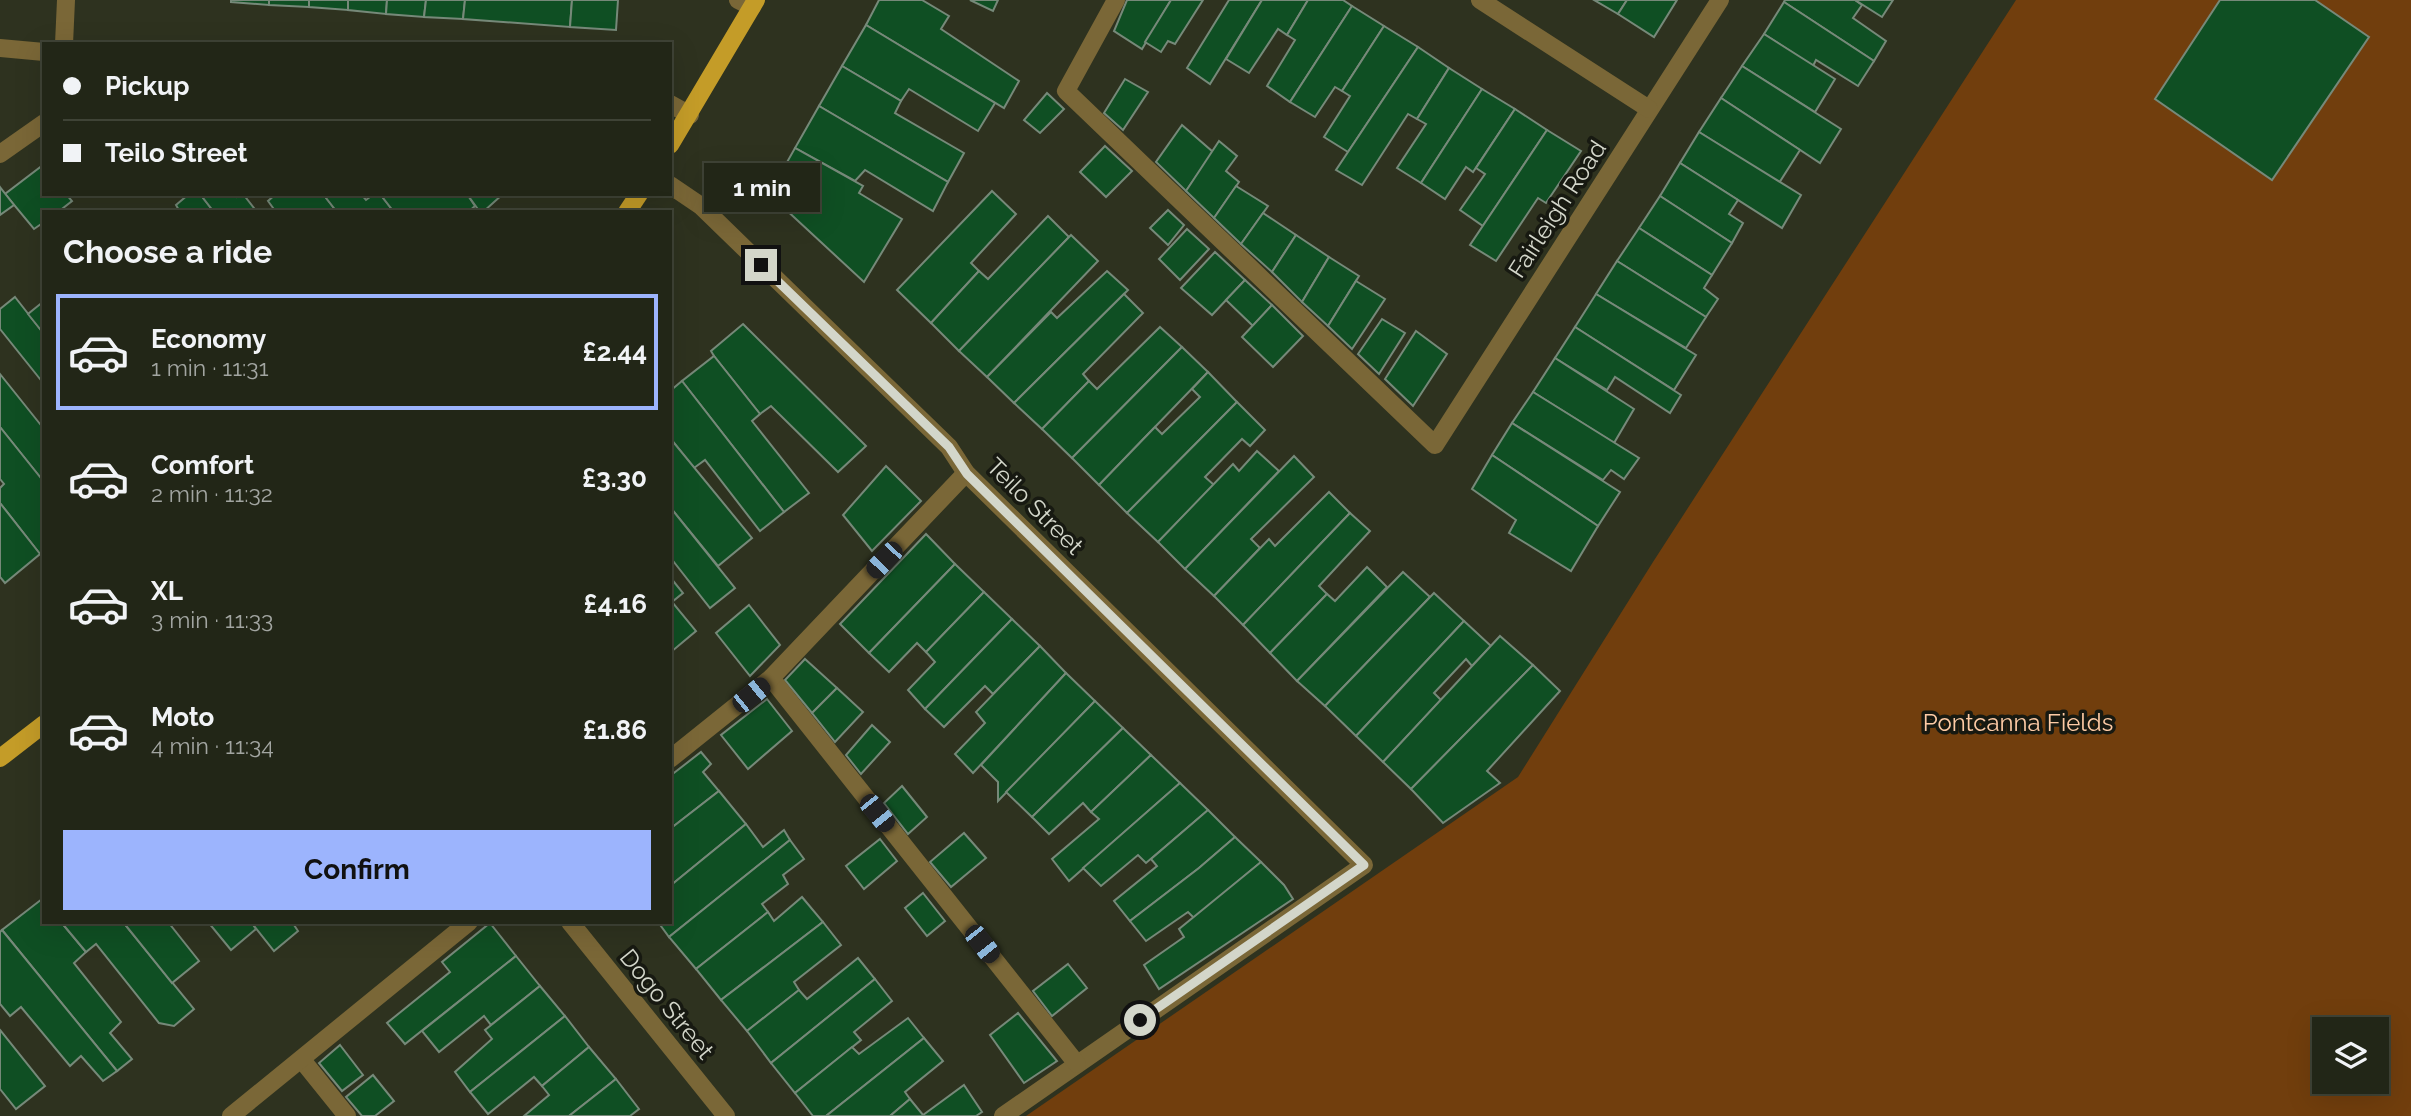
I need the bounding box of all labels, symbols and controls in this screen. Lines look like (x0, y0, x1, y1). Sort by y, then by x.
text: Pickup (105, 71, 190, 101)
street label: Fairleigh Road (1502, 135, 1612, 283)
text: Teilo Street (105, 138, 247, 168)
callout: 1 min (703, 163, 819, 212)
text: 1 min (733, 174, 791, 201)
text: Choose a ride (63, 233, 272, 270)
route end (745, 249, 777, 281)
icon: car (67, 321, 130, 384)
text: Economy (151, 324, 266, 354)
text: £2.44 (583, 337, 647, 367)
text: 1 min · 11:31 (151, 354, 268, 381)
icon: car (67, 447, 130, 510)
text: Comfort (151, 450, 254, 480)
street label: Teilo Street (981, 452, 1089, 560)
text: £3.30 (582, 463, 647, 493)
text: 2 min · 11:32 (151, 480, 273, 507)
car (862, 538, 907, 582)
icon: car (67, 573, 130, 636)
text: XL (151, 576, 183, 606)
text: £4.16 (584, 589, 647, 619)
text: 3 min · 11:33 (151, 606, 273, 633)
car (729, 674, 774, 716)
icon: car (67, 699, 130, 762)
text: Moto (151, 702, 214, 732)
park label: Pontcanna Fields (1923, 708, 2113, 737)
text: £1.86 (583, 715, 647, 745)
text: 4 min · 11:34 (151, 732, 274, 759)
car (856, 790, 899, 836)
button: Confirm (63, 830, 651, 910)
car (961, 921, 1004, 967)
street label: Dogo Street (614, 943, 720, 1065)
route start (1124, 1004, 1156, 1036)
map controls (2312, 1017, 2389, 1094)
button: layers (2312, 1017, 2389, 1094)

